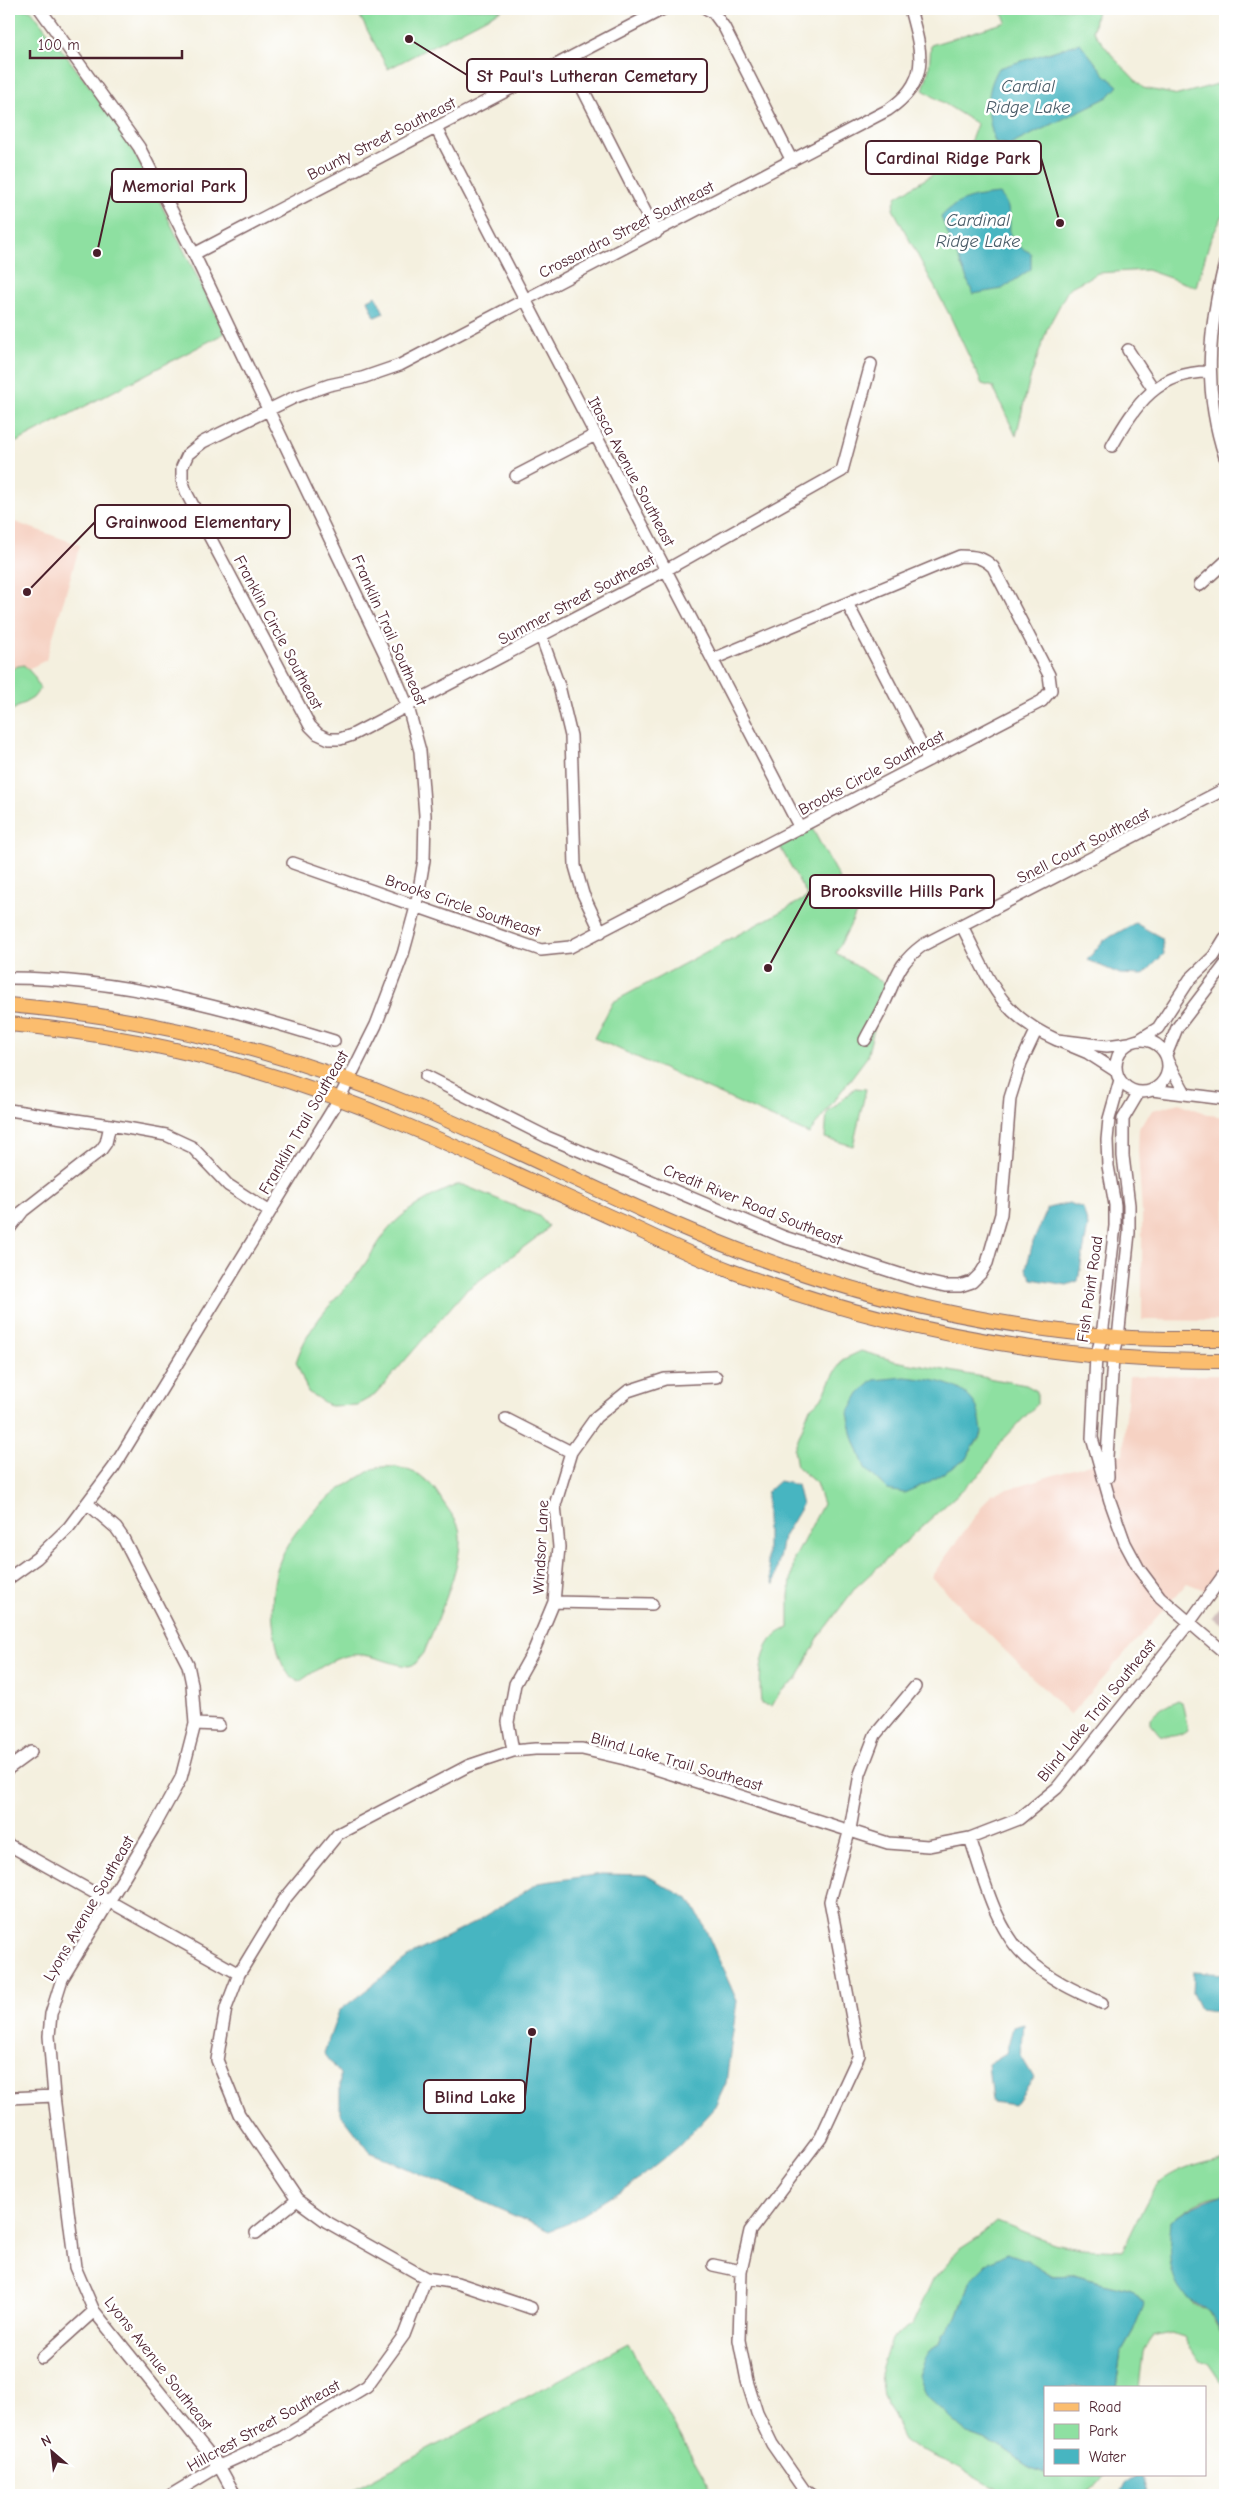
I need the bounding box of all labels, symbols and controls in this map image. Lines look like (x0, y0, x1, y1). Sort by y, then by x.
scale bar (30, 28, 182, 60)
text: 100 m (38, 36, 80, 54)
callout: St Paul's Lutheran Cemetary (467, 59, 707, 92)
text: St Paul's Lutheran Cemetary (477, 66, 698, 87)
water label: Cardial Ridge Lake (986, 76, 1070, 118)
street label: Bounty Street Southeast (304, 93, 459, 184)
callout: Cardinal Ridge Park (866, 141, 1041, 174)
text: Cardinal Ridge Park (876, 148, 1030, 169)
callout: Memorial Park (112, 169, 246, 202)
text: Memorial Park (122, 176, 236, 197)
street label: Crossandra Street Southeast (536, 178, 717, 282)
water label: Cardinal Ridge Lake (936, 210, 1020, 252)
street label: Itasca Avenue Southeast (584, 394, 678, 550)
callout: Grainwood Elementary (95, 505, 290, 538)
text: Grainwood Elementary (105, 512, 281, 533)
street label: Summer Street Southeast (495, 551, 658, 649)
street label: Franklin Trail Southeast (348, 552, 431, 709)
street label: Franklin Circle Southeast (230, 553, 327, 713)
street label: Brooks Circle Southeast (795, 727, 948, 819)
street label: Snell Court Southeast (1014, 804, 1153, 887)
street label: Brooks Circle Southeast (383, 871, 543, 941)
callout: Brooksville Hills Park (810, 875, 994, 908)
text: Brooksville Hills Park (820, 881, 984, 902)
street label: Franklin Trail Southeast (255, 1047, 353, 1197)
street label: Credit River Road Southeast (661, 1161, 845, 1249)
street label: Fish Point Road (1074, 1235, 1106, 1343)
street label: Windsor Lane (530, 1499, 552, 1595)
street label: Blind Lake Trail Southeast (1034, 1636, 1160, 1785)
street label: Blind Lake Trail Southeast (589, 1729, 765, 1795)
street label: Lyons Avenue Southeast (40, 1832, 138, 1984)
callout: Blind Lake (424, 2080, 525, 2113)
text: Blind Lake (435, 2087, 516, 2108)
street label: Lyons Avenue Southeast (101, 2293, 216, 2434)
street label: Hillcrest Street Southeast (184, 2376, 343, 2475)
legend (1044, 2386, 1206, 2476)
text: Road (1089, 2398, 1121, 2416)
text: Park (1089, 2422, 1118, 2440)
north arrow (28, 2426, 78, 2476)
text: N (38, 2431, 54, 2451)
text: Water (1089, 2448, 1126, 2466)

